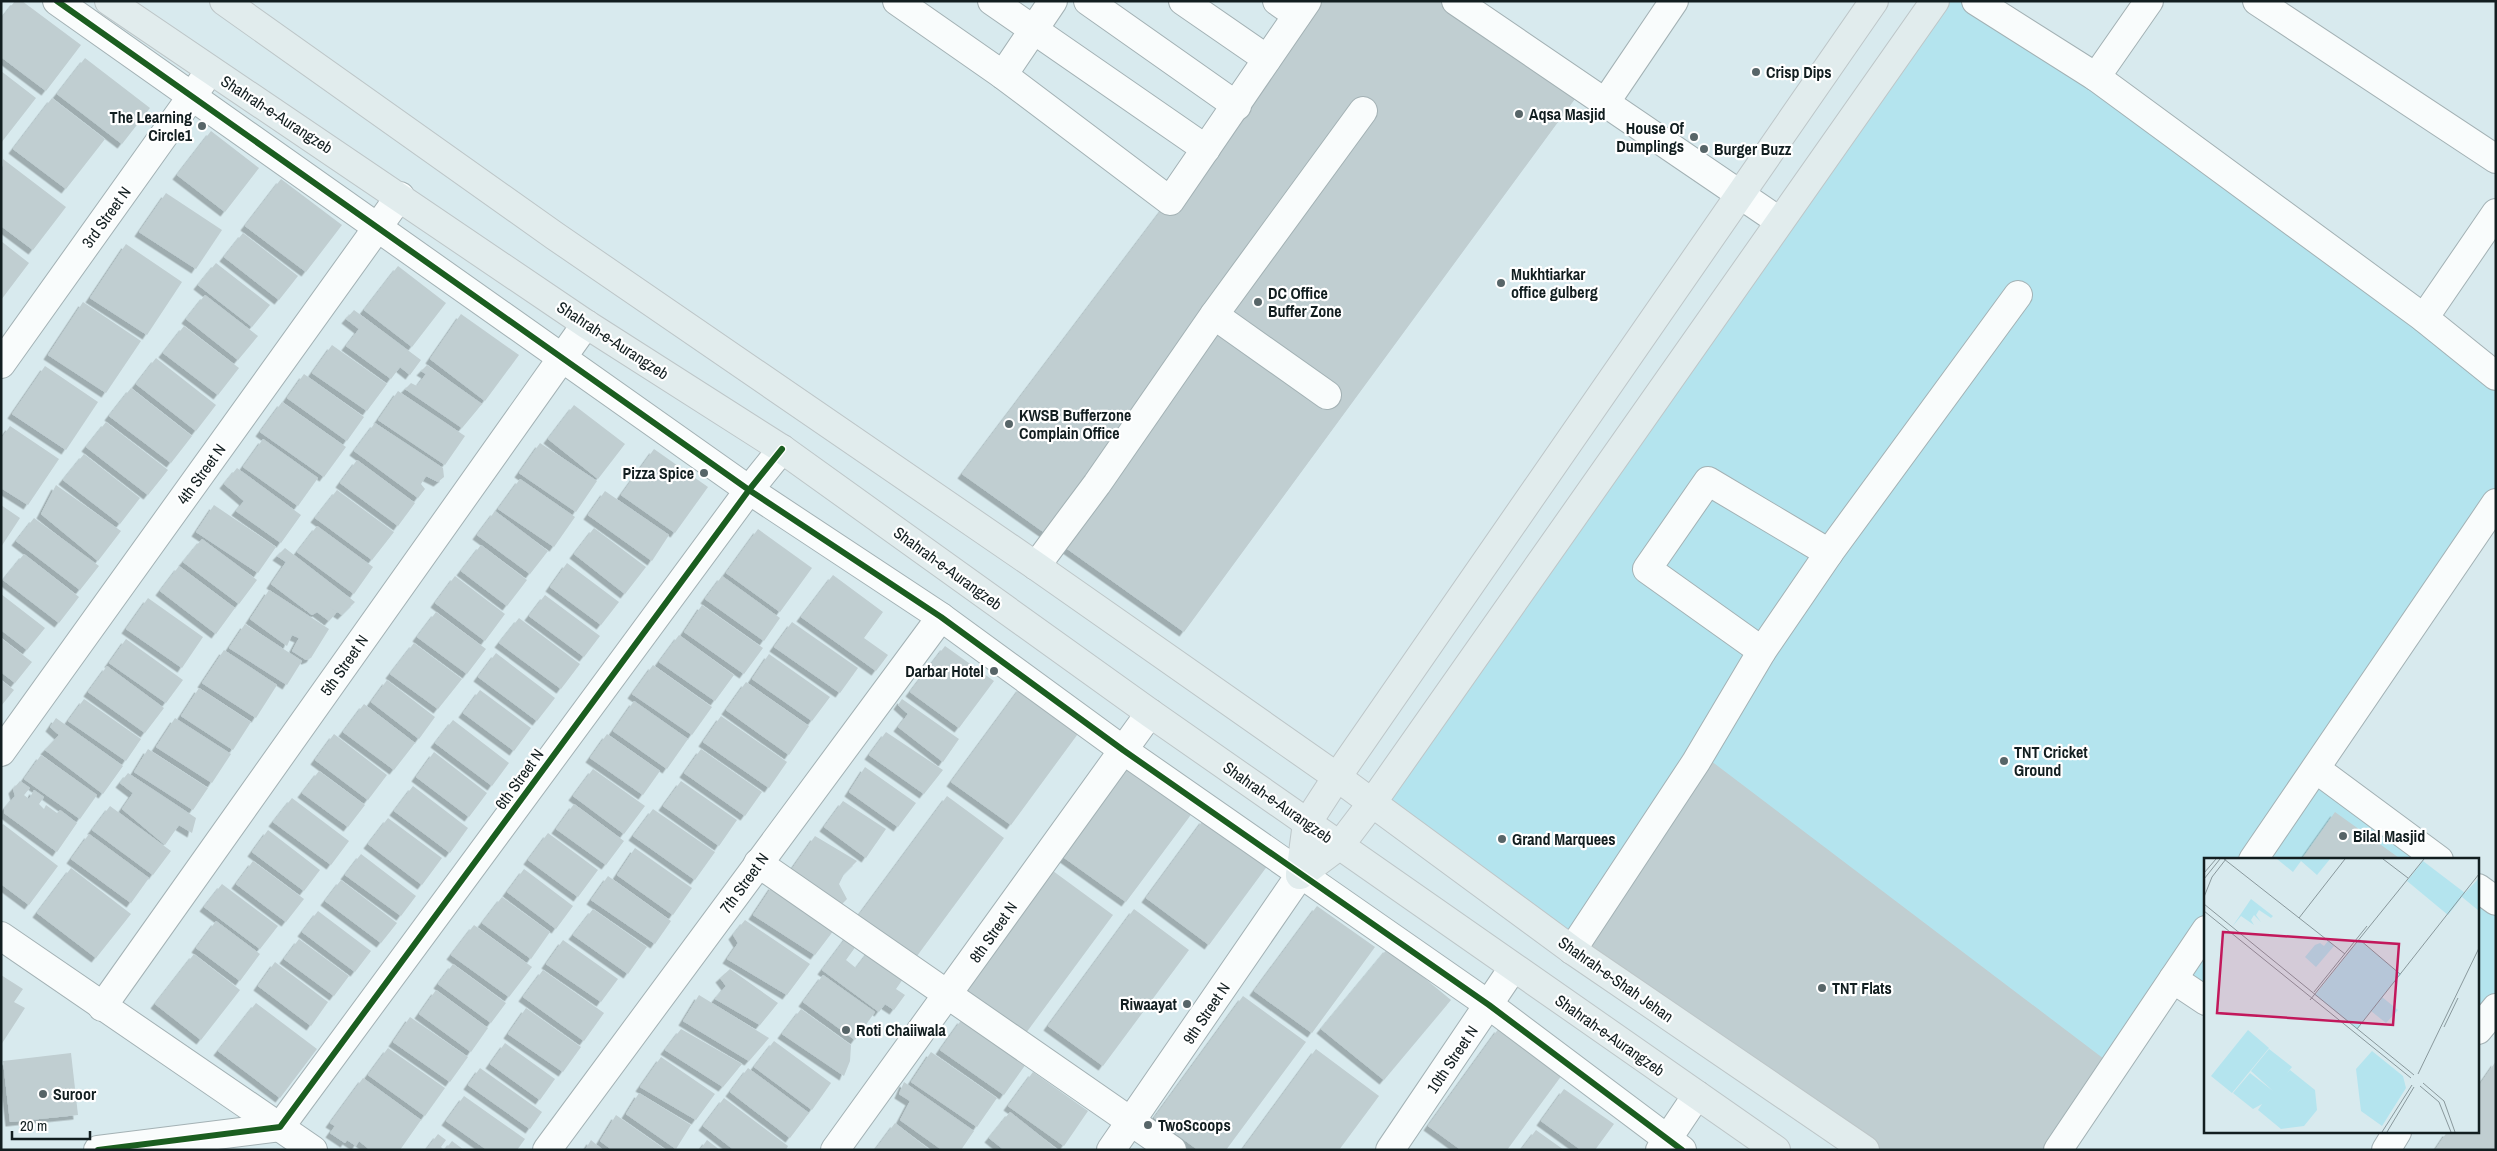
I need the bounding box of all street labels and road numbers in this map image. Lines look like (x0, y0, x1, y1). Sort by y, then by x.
street label: Shahrah-e-Aurangzeb (217, 70, 337, 158)
street label: 3rd Street N (76, 182, 136, 252)
street label: Shahrah-e-Aurangzeb (553, 296, 673, 384)
street label: 4th Street N (172, 439, 230, 509)
street label: Shahrah-e-Aurangzeb (889, 521, 1007, 615)
street label: 5th Street N (315, 630, 373, 700)
street label: 6th Street N (490, 744, 548, 814)
street label: Shahrah-e-Aurangzeb (1219, 756, 1337, 848)
street label: 7th Street N (715, 848, 773, 918)
street label: 8th Street N (964, 897, 1022, 967)
street label: Shahrah-e-Shah Jehan (1554, 931, 1678, 1027)
street label: 9th Street N (1177, 978, 1235, 1048)
street label: Shahrah-e-Aurangzeb (1551, 989, 1669, 1081)
street label: 10th Street N (1421, 1021, 1483, 1097)

